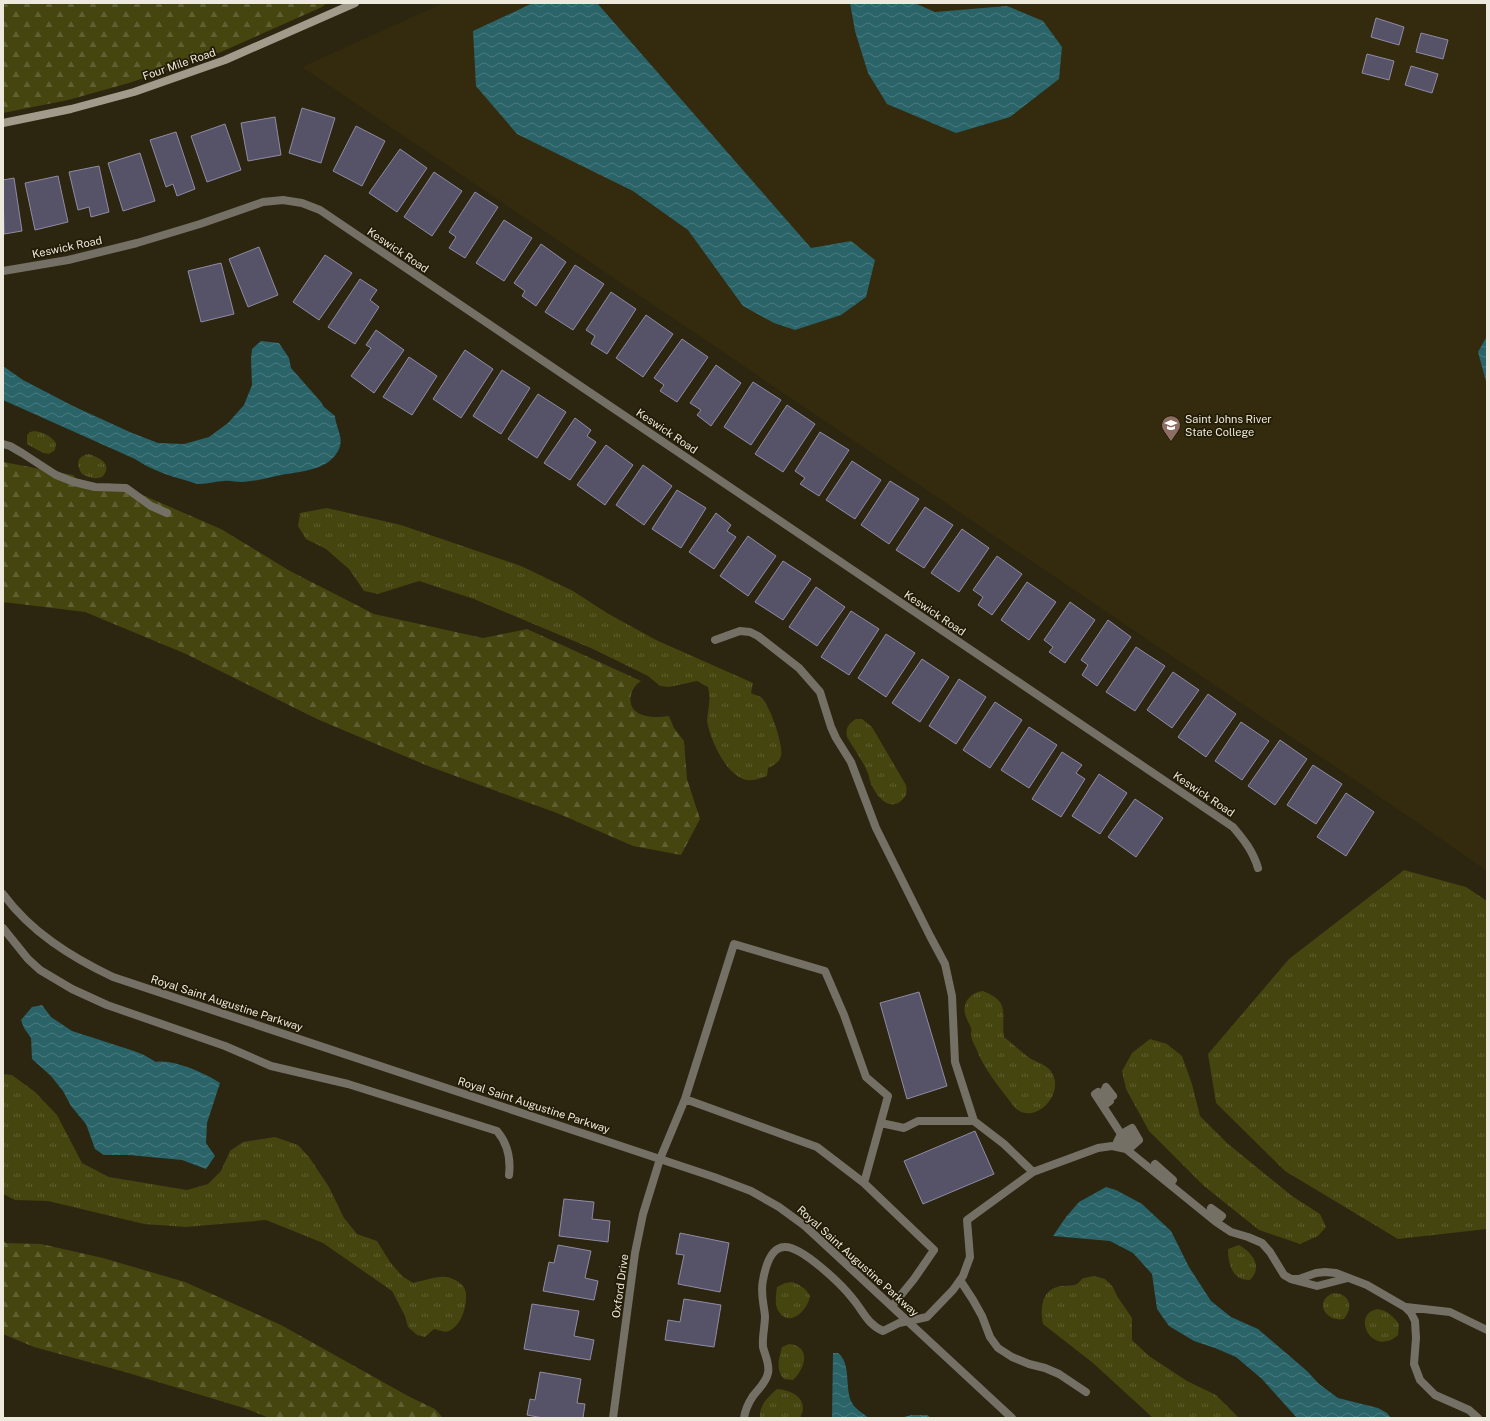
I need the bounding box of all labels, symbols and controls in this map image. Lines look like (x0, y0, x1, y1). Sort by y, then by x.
street label: Four Mile Road (141, 46, 217, 82)
street label: Keswick Road (365, 225, 431, 275)
street label: Keswick Road (31, 234, 103, 260)
street label: Keswick Road (634, 406, 700, 456)
place label: Saint Johns River State College (1185, 413, 1272, 438)
school or university icon: Saint Johns River State College (1160, 414, 1182, 442)
street label: Keswick Road (902, 588, 968, 638)
street label: Keswick Road (1171, 769, 1237, 819)
street label: Royal Saint Augustine Parkway (149, 973, 305, 1033)
street label: Royal Saint Augustine Parkway (456, 1075, 612, 1135)
street label: Royal Saint Augustine Parkway (795, 1203, 921, 1319)
street label: Oxford Drive (610, 1253, 630, 1319)

